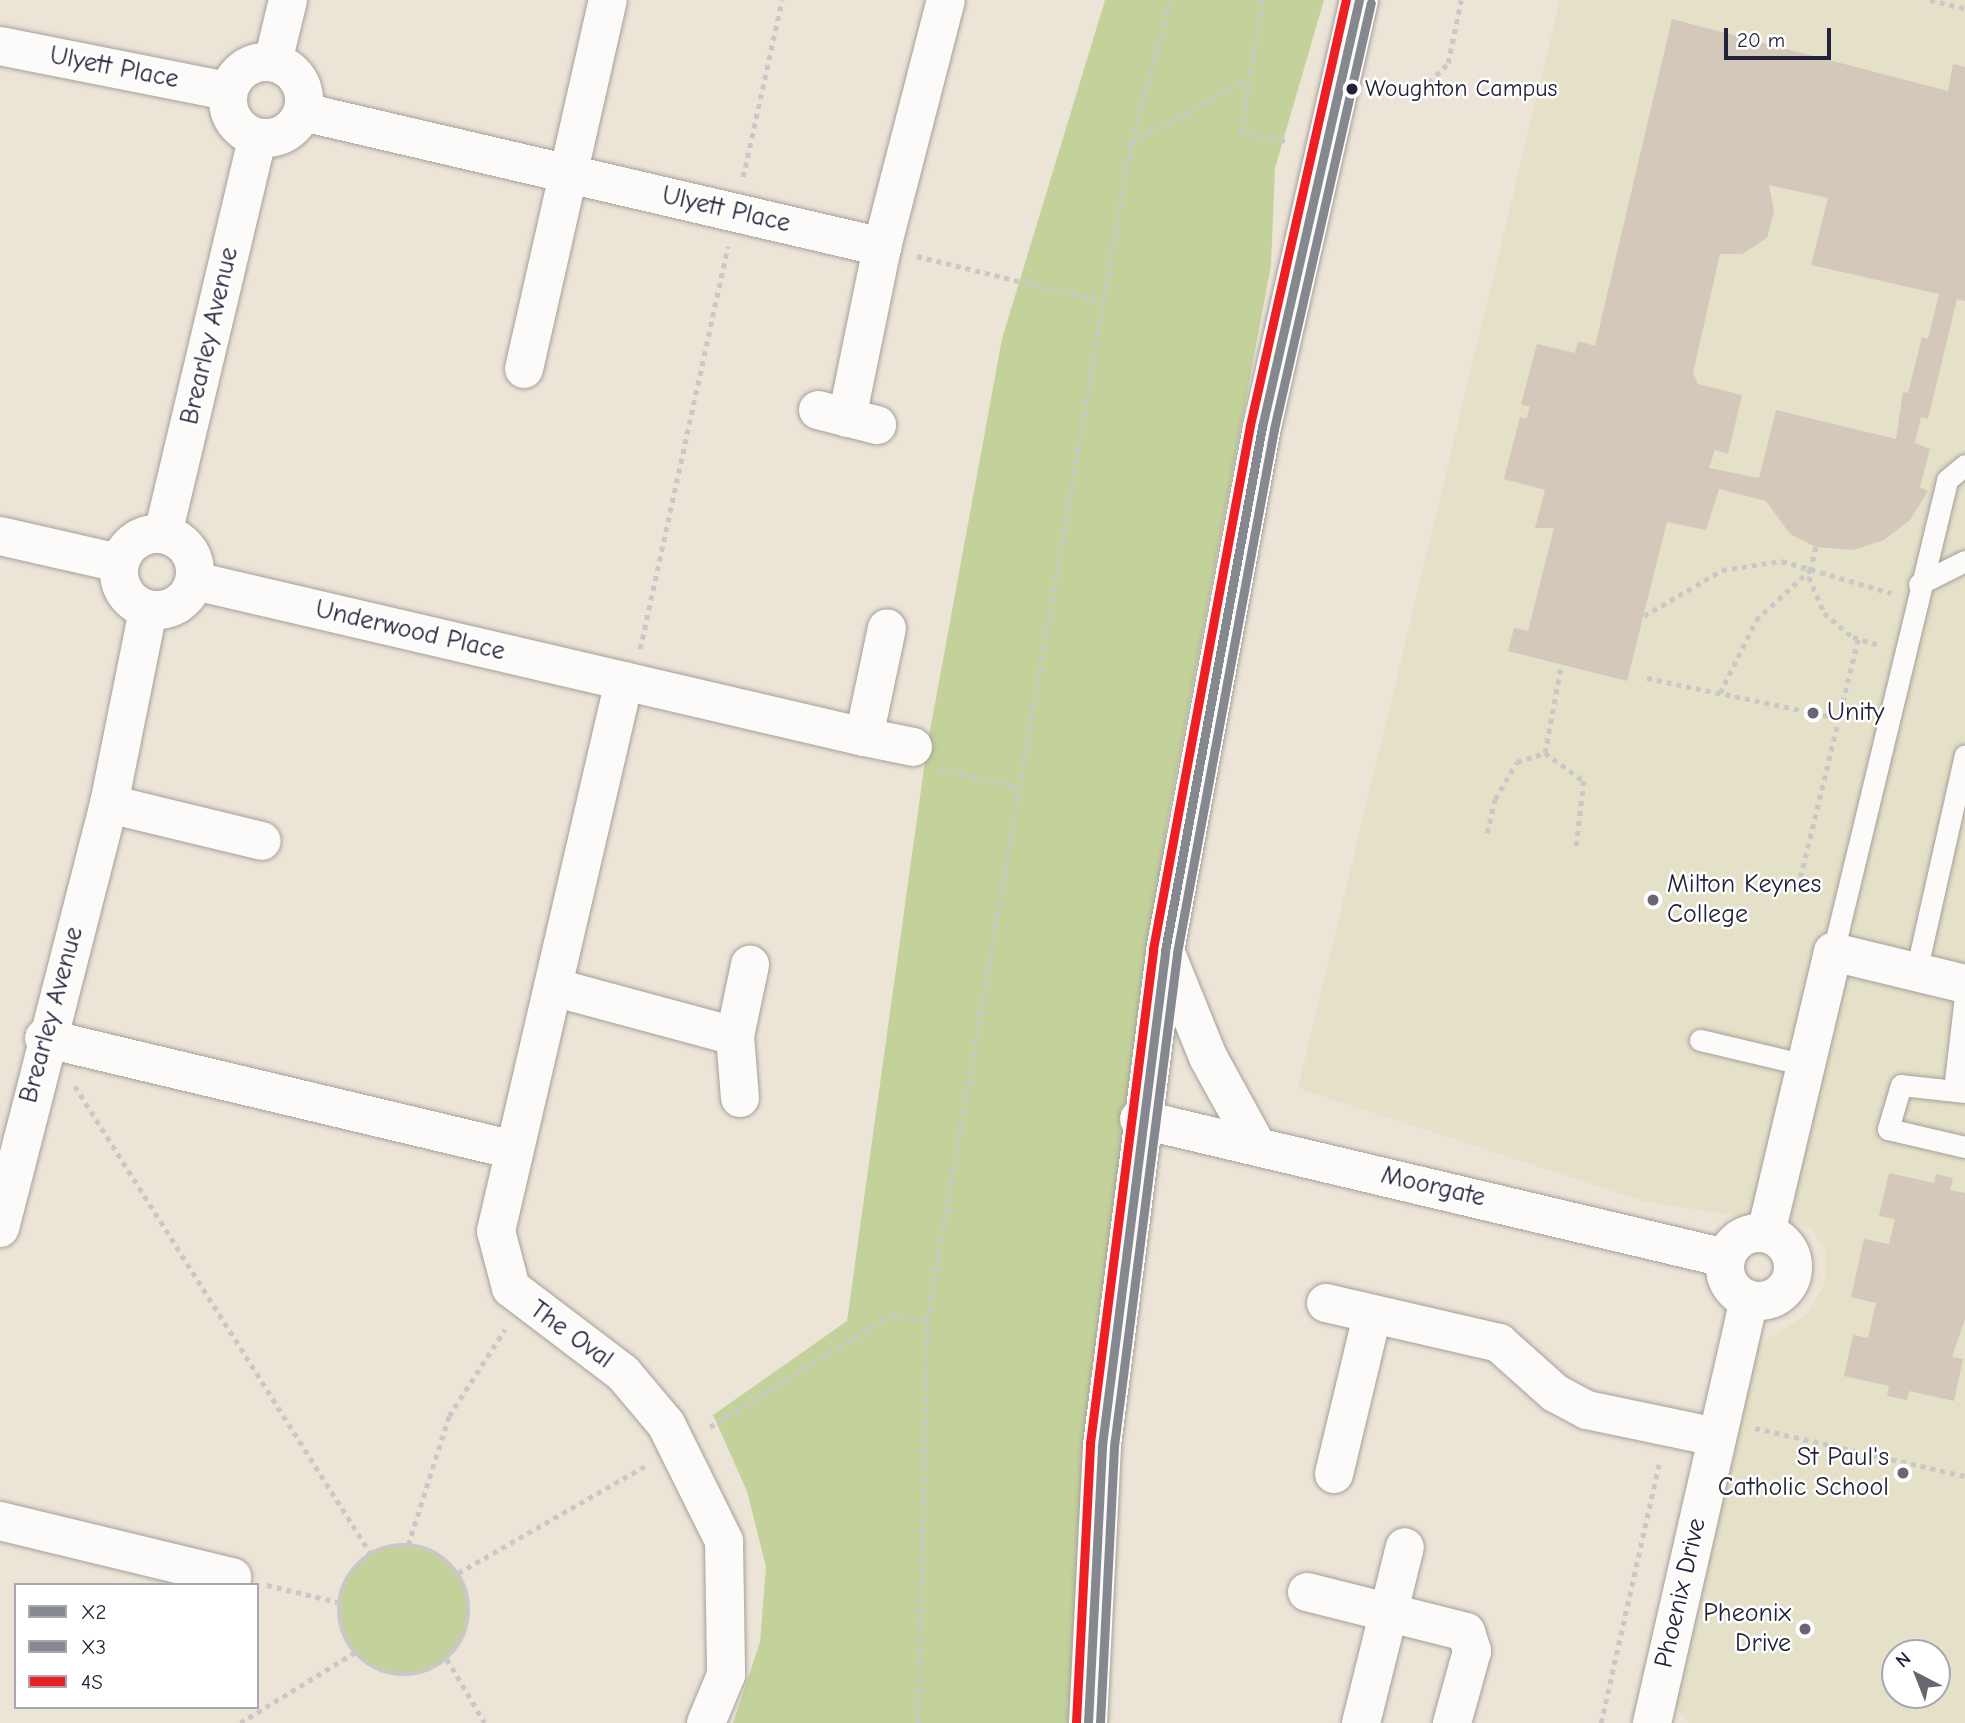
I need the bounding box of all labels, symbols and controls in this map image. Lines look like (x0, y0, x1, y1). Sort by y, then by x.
scale bar (1727, 14, 1834, 58)
text: 20 m (1737, 28, 1785, 52)
street label: Ulyett Place (47, 40, 181, 96)
place label: Woughton Campus (1365, 75, 1558, 103)
marker: Woughton Campus (1345, 82, 1359, 96)
street label: Ulyett Place (659, 180, 793, 240)
street label: Brearley Avenue (174, 244, 246, 428)
street label: Underwood Place (312, 594, 508, 668)
place label: Unity (1827, 697, 1884, 729)
marker: Unity (1805, 705, 1821, 721)
place label: Milton Keynes College (1667, 869, 1821, 931)
marker: Milton Keynes College (1645, 892, 1661, 908)
street label: Brearley Avenue (14, 924, 90, 1106)
street label: Moorgate (1378, 1160, 1488, 1214)
street label: The Oval (523, 1294, 619, 1376)
place label: St Paul's Catholic School (1718, 1442, 1889, 1504)
marker: St Paul's Catholic School (1895, 1465, 1911, 1481)
street label: Phoenix Drive (1649, 1515, 1713, 1671)
legend (14, 1583, 259, 1709)
place label: Pheonix Drive (1703, 1598, 1791, 1660)
text: X2 (81, 1600, 106, 1624)
marker: Pheonix Drive (1797, 1621, 1813, 1637)
text: X3 (81, 1635, 106, 1659)
north arrow (1881, 1639, 1951, 1709)
text: N (1891, 1648, 1915, 1672)
text: 4S (81, 1670, 103, 1694)

